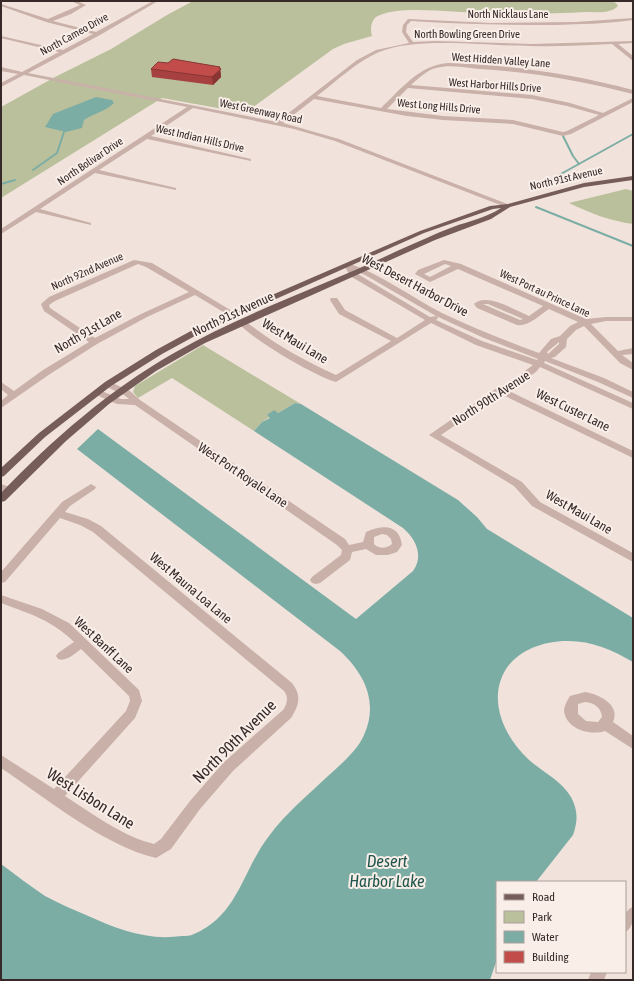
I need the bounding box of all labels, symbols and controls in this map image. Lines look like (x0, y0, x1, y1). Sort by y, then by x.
street label: North Nicklaus Lane (467, 8, 549, 20)
street label: North Cameo Drive (38, 10, 110, 58)
street label: North Bowling Green Drive (414, 28, 520, 40)
street label: West Hidden Valley Lane (451, 51, 551, 69)
street label: West Harbor Hills Drive (448, 76, 542, 94)
street label: West Greenway Road (219, 96, 303, 126)
street label: West Long Hills Drive (397, 96, 481, 116)
street label: West Indian Hills Drive (155, 122, 245, 154)
street label: North Bolivar Drive (55, 135, 125, 187)
street label: North 91st Avenue (529, 164, 603, 192)
street label: North 92nd Avenue (49, 250, 125, 292)
street label: West Desert Harbor Drive (359, 251, 471, 319)
street label: West Port au Prince Lane (498, 267, 592, 319)
street label: North 91st Avenue (190, 289, 276, 339)
street label: North 91st Lane (52, 306, 124, 356)
street label: West Maui Lane (259, 315, 331, 367)
street label: North 90th Avenue (449, 367, 533, 429)
street label: West Custer Lane (534, 386, 612, 434)
street label: West Port Royale Lane (195, 440, 291, 511)
street label: West Maui Lane (543, 487, 615, 537)
street label: West Mauna Loa Lane (147, 549, 235, 627)
street label: West Banff Lane (71, 614, 137, 676)
street label: North 90th Avenue (189, 696, 279, 786)
street label: West Lisbon Lane (44, 764, 138, 832)
water label: Desert Harbor Lake (349, 851, 425, 891)
legend (496, 881, 626, 973)
text: Road (532, 890, 555, 904)
text: Park (532, 910, 553, 924)
text: Water (532, 930, 559, 944)
text: Building (532, 950, 570, 964)

